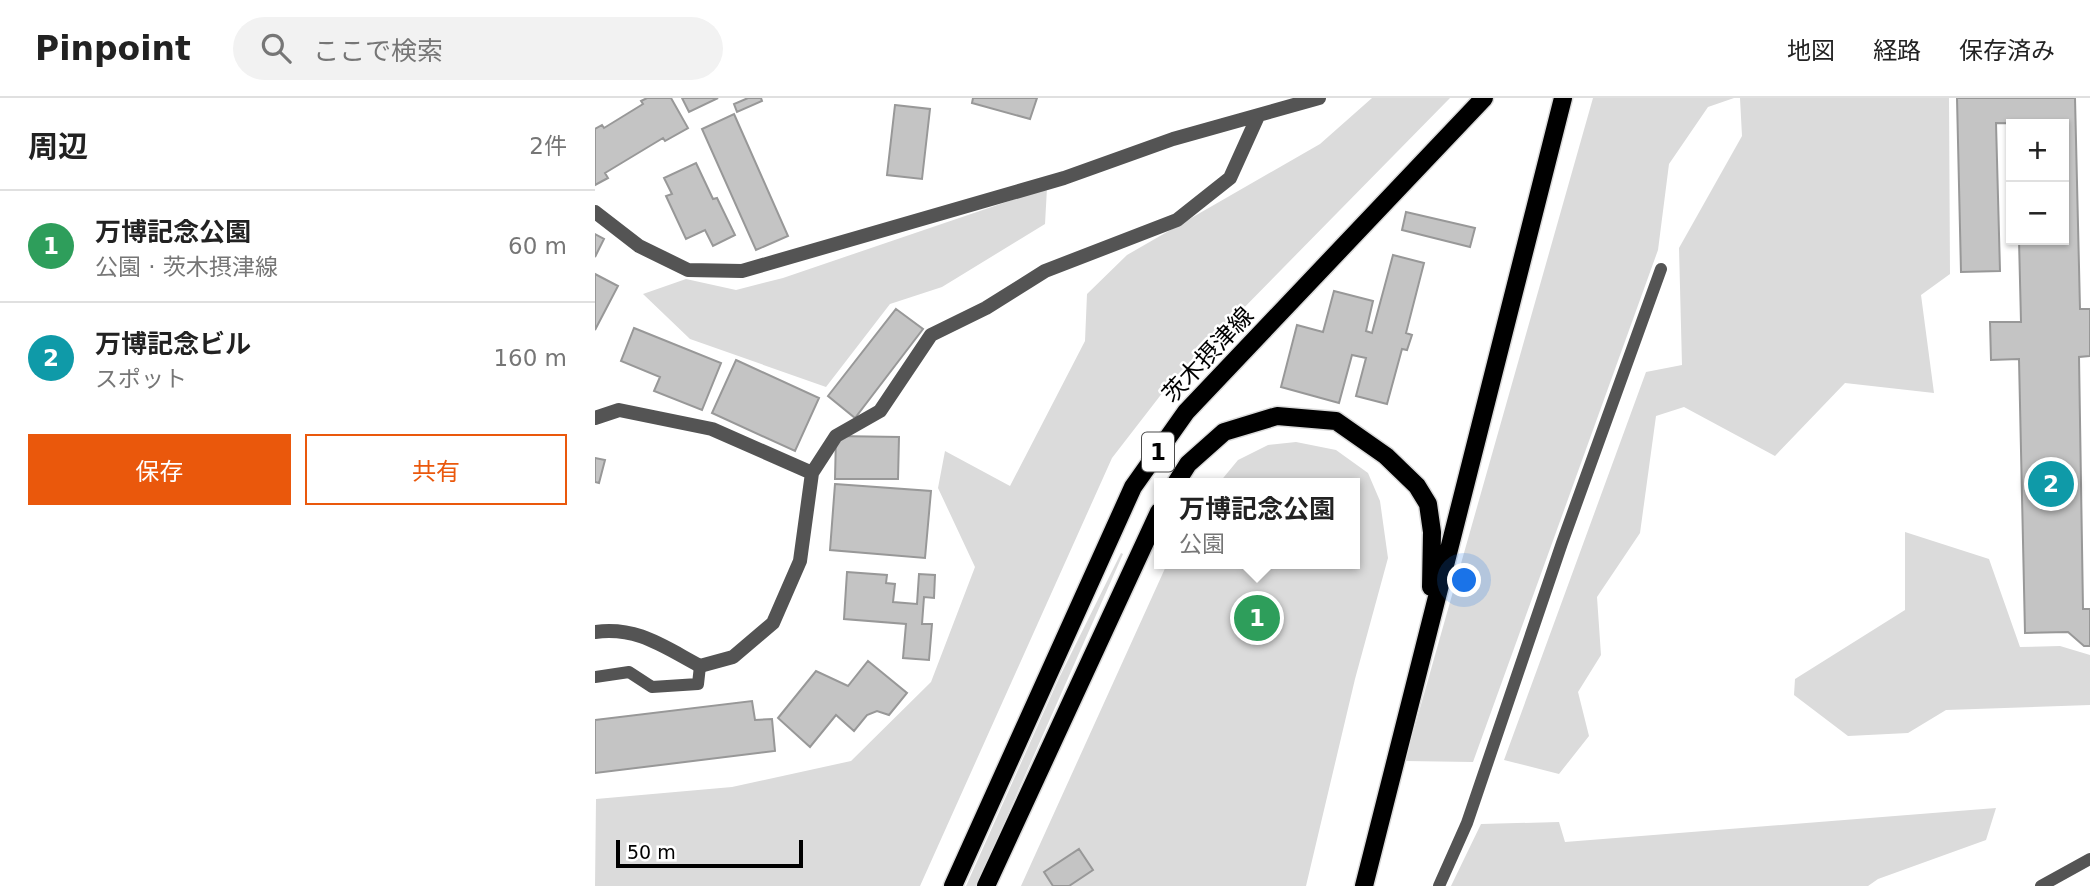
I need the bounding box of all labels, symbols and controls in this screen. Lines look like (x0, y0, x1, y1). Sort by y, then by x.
search box (233, 17, 723, 80)
text: Pinpoint (35, 29, 191, 68)
icon: search (257, 29, 295, 67)
text: ここで検索 (313, 36, 443, 66)
text: 地図 (1787, 37, 1835, 65)
text: 経路 (1873, 37, 1921, 65)
text: 保存済み (1959, 37, 2055, 65)
map controls (2006, 119, 2069, 245)
button: + (2006, 119, 2069, 182)
text: 周辺 (28, 129, 88, 164)
text: 2件 (529, 133, 567, 159)
button: − (2006, 182, 2069, 245)
text: 万博記念公園 (95, 217, 251, 247)
text: 1 (43, 233, 59, 259)
text: 60 m (508, 233, 567, 259)
text: 公園 · 茨木摂津線 (95, 254, 278, 280)
street label: 茨木摂津線 (1157, 302, 1259, 408)
text: 万博記念ビル (95, 329, 251, 359)
text: 2 (43, 345, 59, 371)
text: 160 m (493, 345, 567, 371)
text: スポット (95, 366, 187, 392)
road number: 1 (1142, 432, 1174, 472)
button: 保存 (28, 434, 291, 505)
button: 共有 (305, 434, 567, 505)
pin: 2 (2028, 458, 2074, 510)
popup (1154, 478, 1360, 569)
text: 万博記念公園 (1179, 494, 1335, 524)
text: 公園 (1179, 531, 1225, 557)
your location (1447, 563, 1481, 597)
pin: 1 (1234, 592, 1280, 644)
scale bar (616, 837, 803, 869)
text: 50 m (627, 841, 676, 863)

